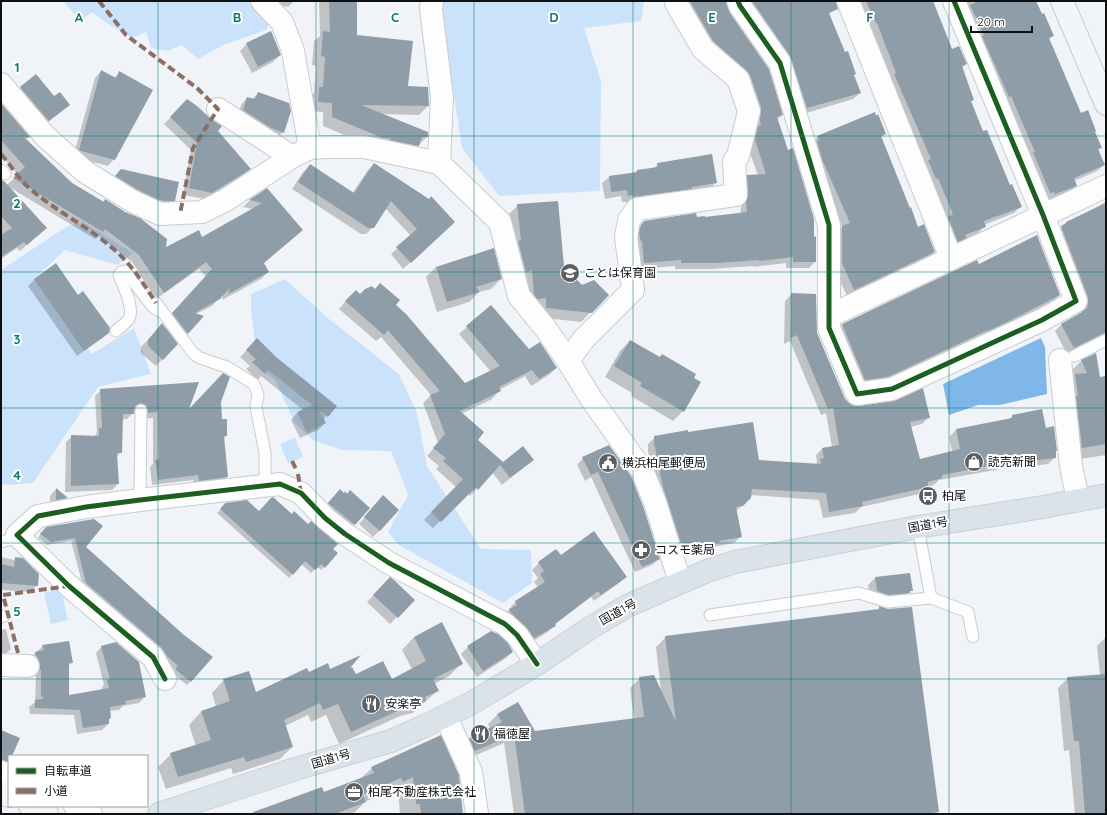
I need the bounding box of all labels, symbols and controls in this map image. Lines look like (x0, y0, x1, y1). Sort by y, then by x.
scale bar (971, 8, 1032, 34)
text: A (75, 9, 84, 25)
text: B (233, 9, 241, 25)
text: C (391, 9, 399, 25)
text: D (549, 9, 559, 25)
text: E (708, 9, 716, 25)
text: F (866, 9, 874, 25)
text: 20 m (977, 14, 1005, 29)
text: 1 (14, 59, 20, 75)
text: 2 (13, 195, 21, 211)
school or university icon: ことは保育園 (559, 262, 581, 284)
place label: ことは保育園 (584, 265, 656, 280)
text: 3 (14, 331, 21, 347)
shop icon: 読売新聞 (963, 451, 985, 473)
public building icon: 横浜柏尾郵便局 (597, 452, 619, 474)
place label: 読売新聞 (988, 454, 1036, 469)
place label: 横浜柏尾郵便局 (622, 455, 706, 470)
text: 4 (13, 467, 21, 483)
bus stop icon: 柏尾 (917, 485, 939, 507)
place label: 柏尾 (942, 488, 966, 503)
street label: 国道1号 (907, 514, 949, 535)
pharmacy icon: コスモ薬局 (630, 539, 652, 561)
place label: コスモ薬局 (655, 542, 715, 557)
street label: 国道1号 (596, 595, 639, 628)
text: 5 (13, 603, 21, 619)
restaurant icon: 安楽亭 (360, 693, 382, 715)
place label: 安楽亭 (385, 696, 421, 711)
restaurant icon: 福徳屋 (469, 723, 491, 745)
place label: 福徳屋 (494, 726, 530, 741)
street label: 国道1号 (309, 746, 352, 771)
legend (8, 755, 148, 807)
text: 自転車道 (44, 763, 92, 778)
office icon: 柏尾不動産株式会社 (343, 781, 365, 803)
text: 小道 (44, 783, 68, 798)
place label: 柏尾不動産株式会社 (368, 784, 476, 799)

